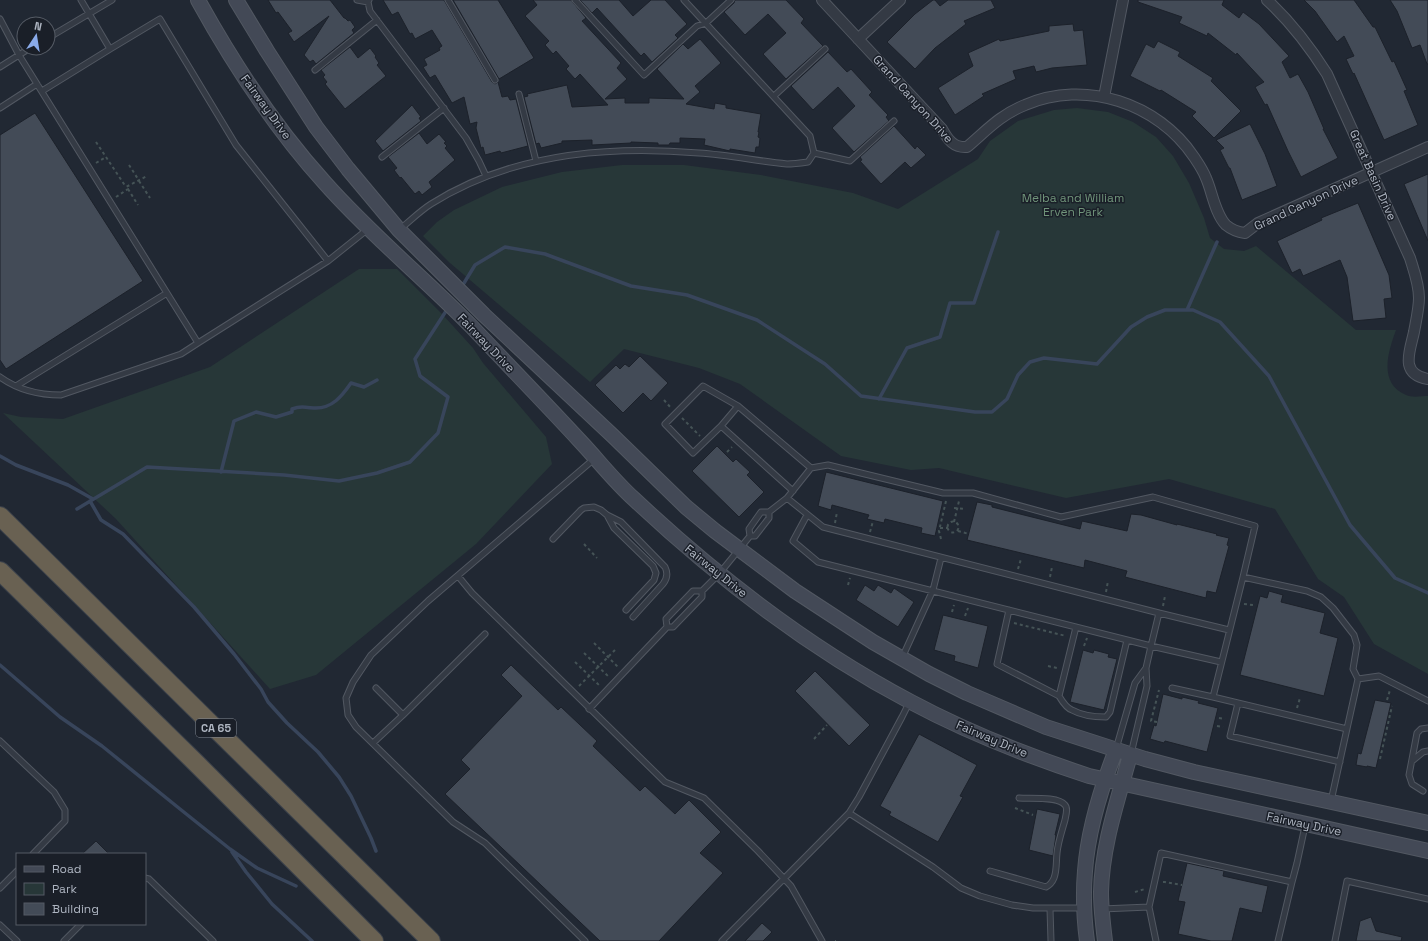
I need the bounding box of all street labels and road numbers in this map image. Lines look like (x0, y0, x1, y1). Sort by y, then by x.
street label: Grand Canyon Drive (869, 52, 957, 146)
street label: Fairway Drive (237, 71, 295, 143)
street label: Great Basin Drive (1346, 127, 1400, 223)
street label: Grand Canyon Drive (1251, 172, 1361, 234)
street label: Fairway Drive (454, 310, 518, 376)
street label: Fairway Drive (681, 541, 751, 601)
street label: Fairway Drive (954, 717, 1030, 761)
road number: CA 65 (196, 719, 236, 737)
street label: Fairway Drive (1265, 808, 1343, 840)

